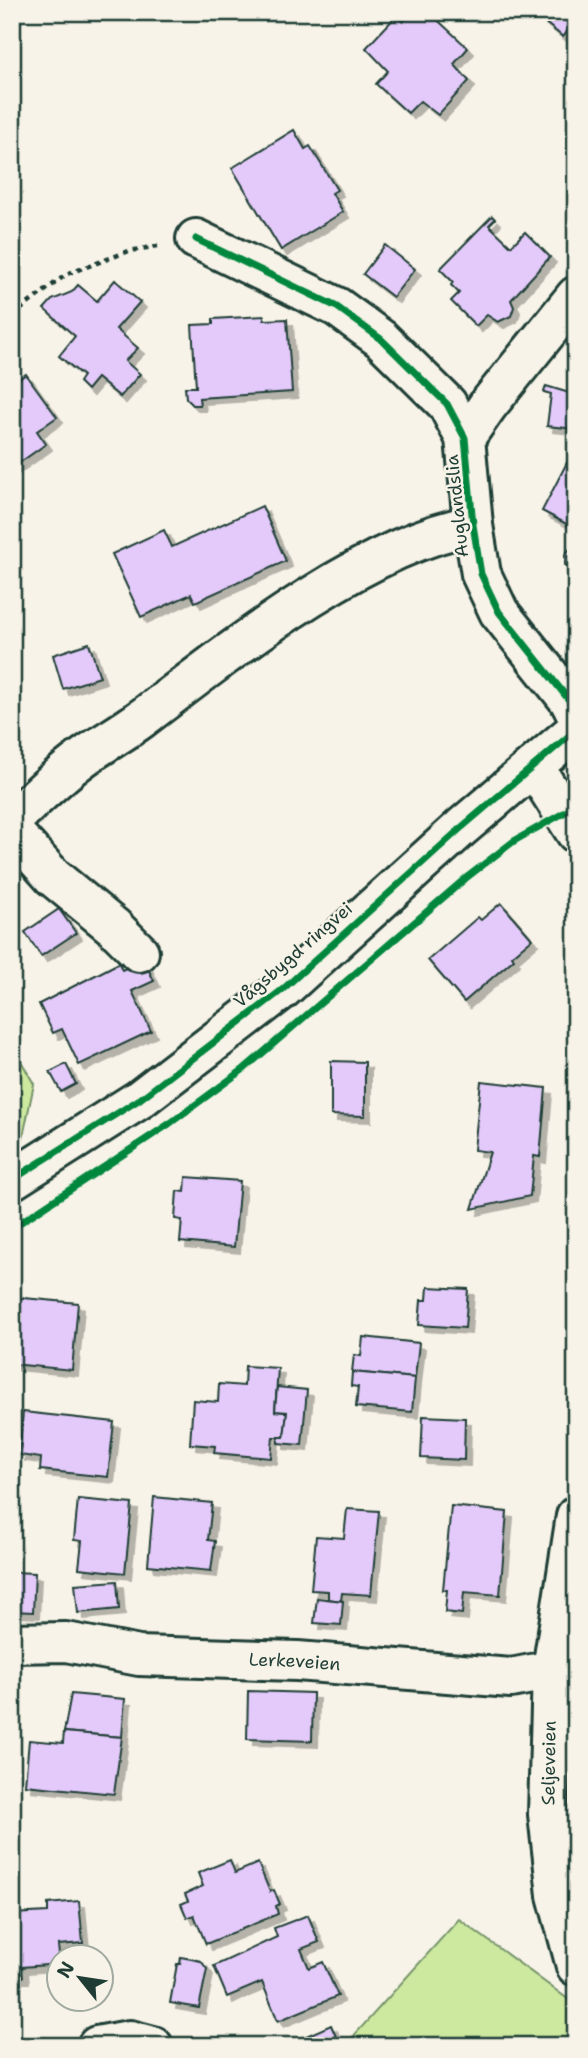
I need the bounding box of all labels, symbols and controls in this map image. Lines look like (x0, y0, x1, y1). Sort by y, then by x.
street label: Auglandslia (440, 453, 474, 559)
street label: Vågsbygd ringvei (229, 897, 357, 1013)
street label: Lerkeveien (248, 1647, 341, 1676)
street label: Seljeveien (536, 1720, 562, 1806)
north arrow (46, 1942, 116, 2012)
text: N (51, 1957, 80, 1983)

